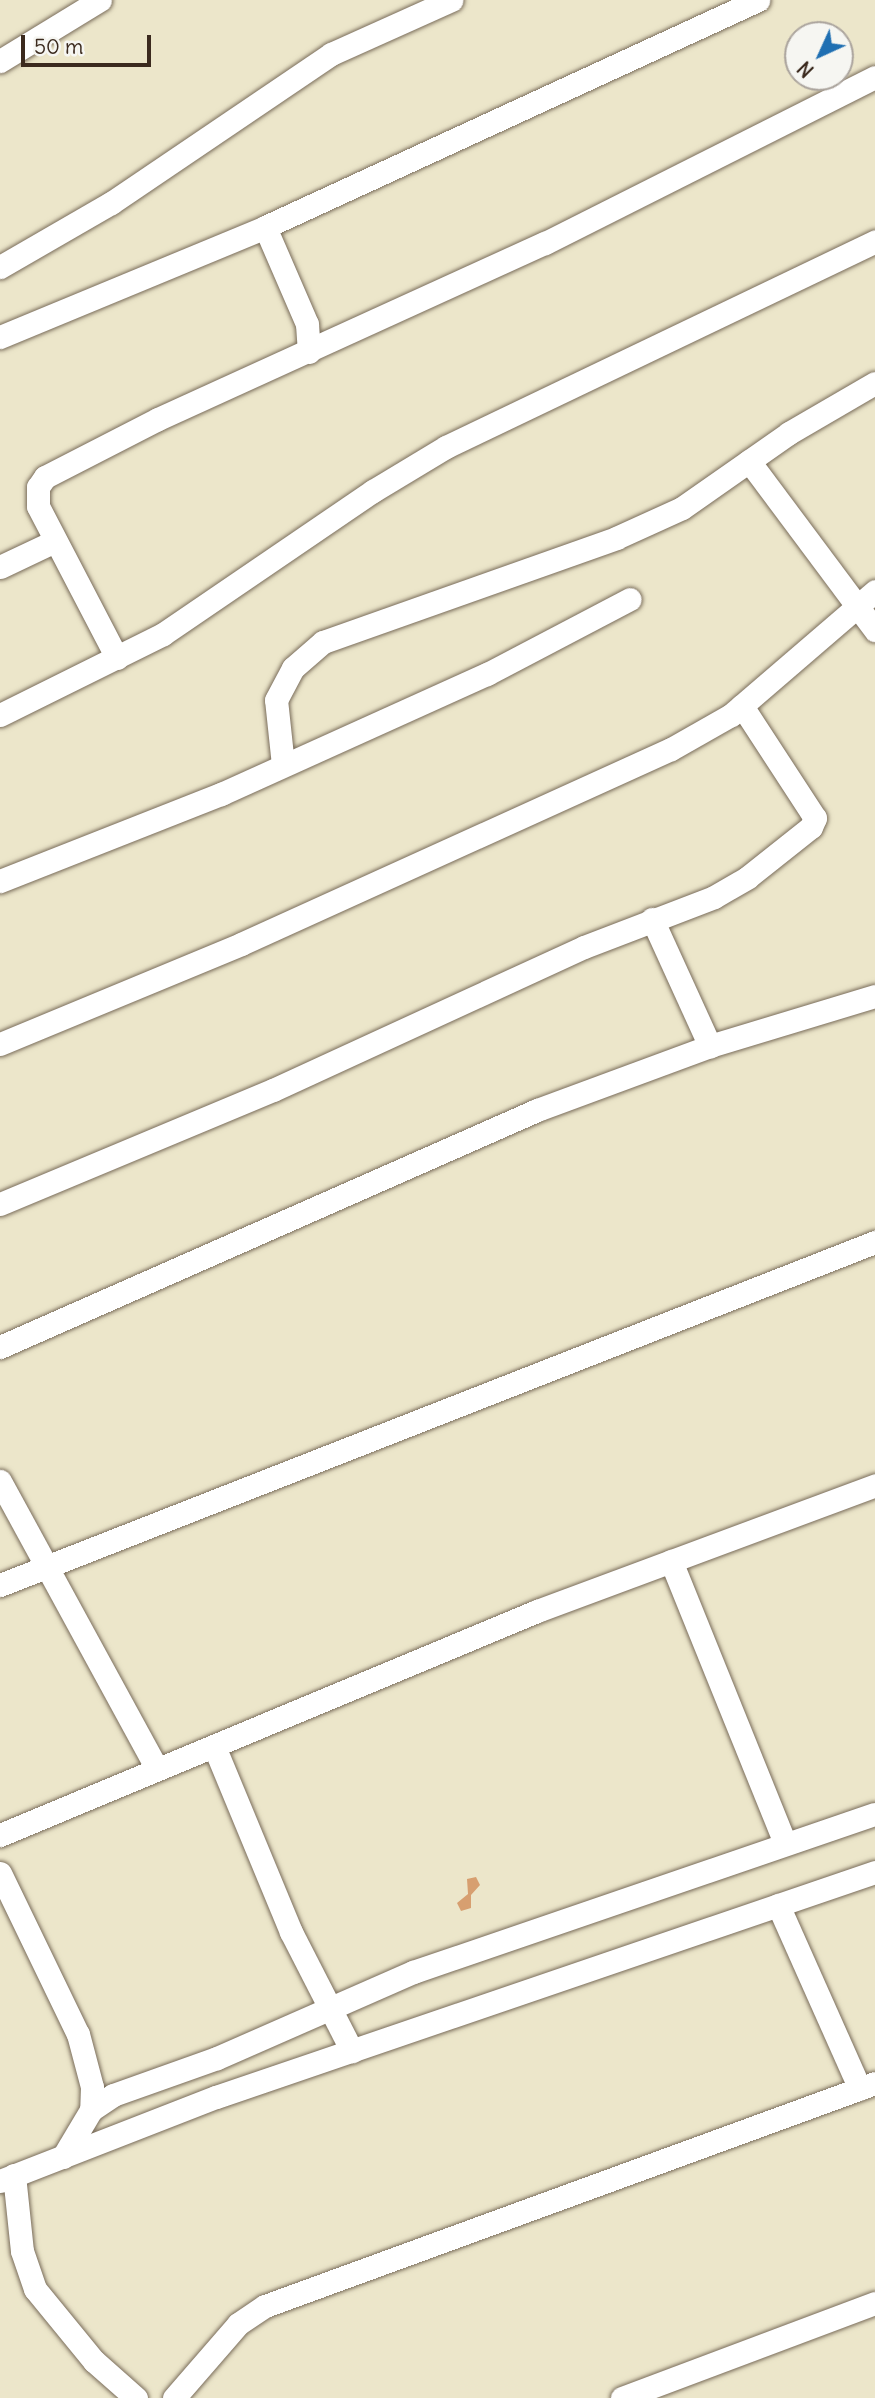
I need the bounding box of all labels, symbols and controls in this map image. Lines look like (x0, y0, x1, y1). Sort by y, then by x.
scale bar (24, 21, 154, 65)
north arrow (784, 21, 854, 91)
text: 50 m (34, 33, 83, 60)
text: N (792, 56, 819, 83)

